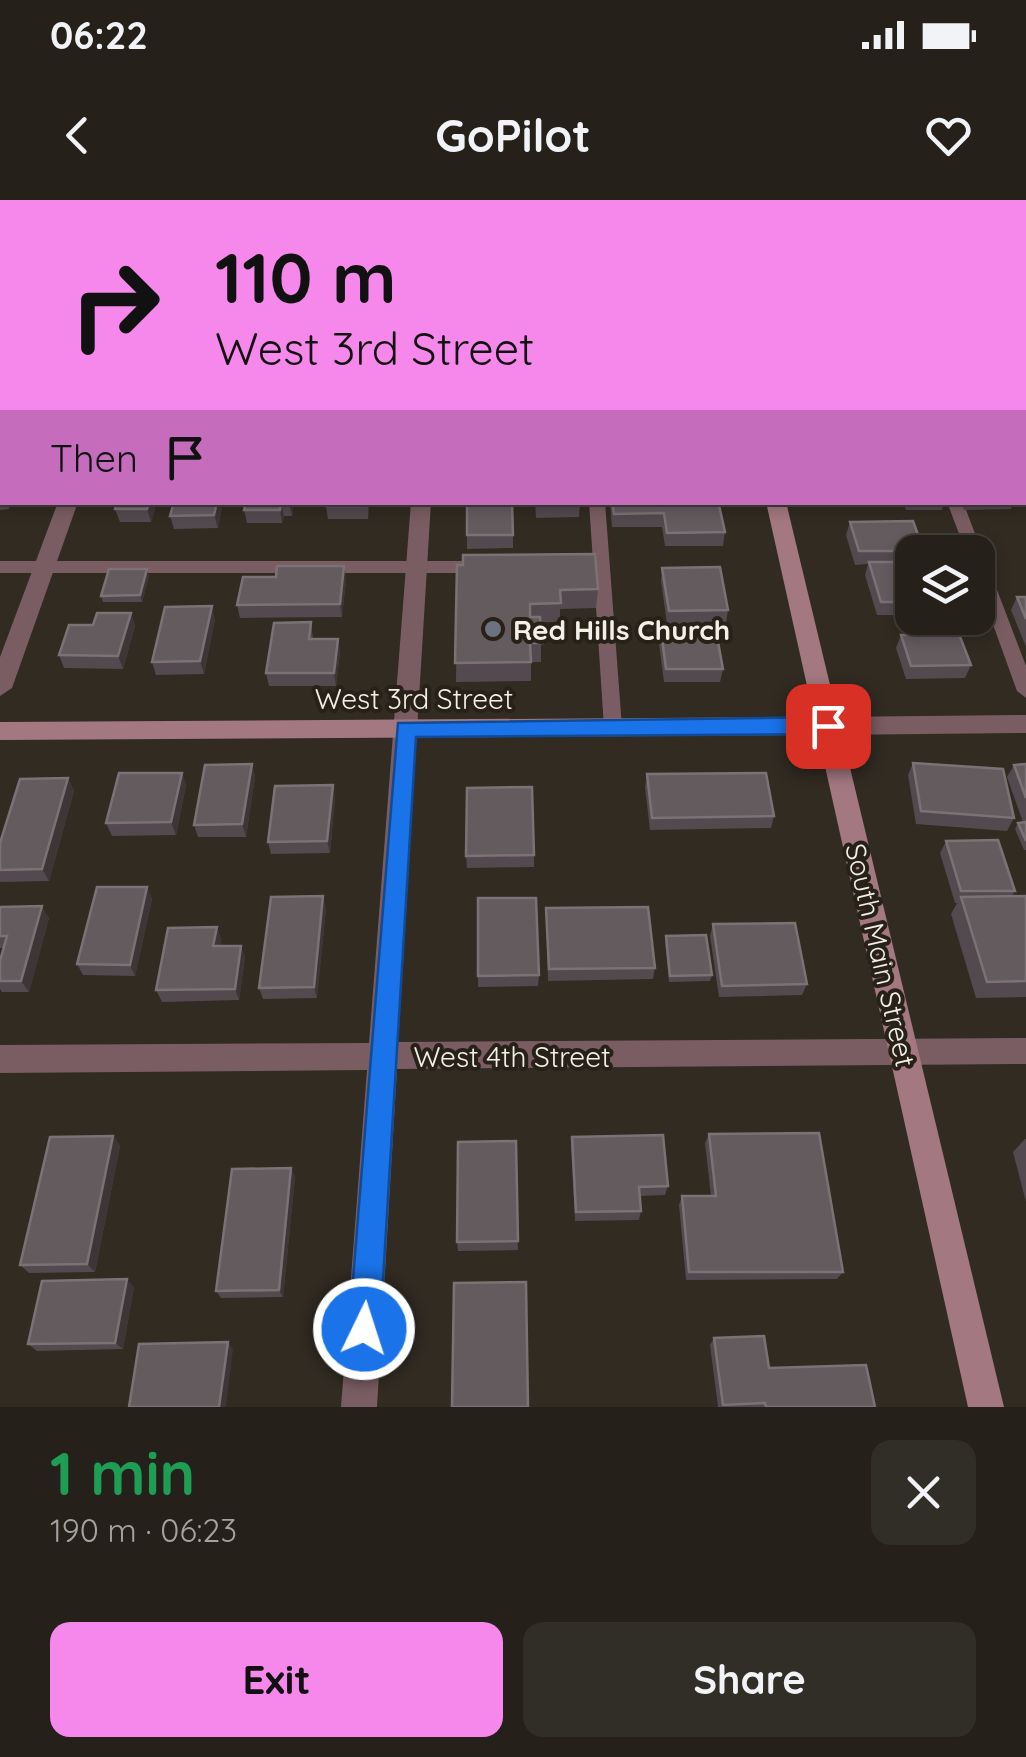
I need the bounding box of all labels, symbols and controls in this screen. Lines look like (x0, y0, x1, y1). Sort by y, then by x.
text: 06:22 (50, 11, 148, 59)
text: GoPilot (435, 107, 591, 163)
icon: back (50, 108, 105, 163)
icon: heart (921, 108, 976, 163)
text: 110 m (215, 233, 397, 321)
icon: right (50, 240, 180, 370)
text: West 3rd Street (215, 320, 534, 376)
icon: arrive (158, 430, 213, 485)
text: Then (50, 434, 138, 482)
map controls (895, 535, 995, 635)
button: layers (895, 535, 995, 635)
place label: Red Hills Church (513, 612, 730, 647)
marker: Red Hills Church (482, 618, 504, 640)
street label: West 3rd Street (315, 681, 513, 716)
pin (786, 684, 871, 769)
icon: arrive (801, 699, 856, 754)
street label: South Main Street (838, 840, 924, 1070)
street label: West 4th Street (413, 1039, 611, 1074)
position arrow (312, 1277, 416, 1381)
text: 1 min (50, 1435, 195, 1510)
button: close (871, 1440, 976, 1545)
text: 190 m · 06:23 (50, 1510, 237, 1550)
button: Exit (50, 1622, 503, 1737)
button: Share (523, 1622, 976, 1737)

